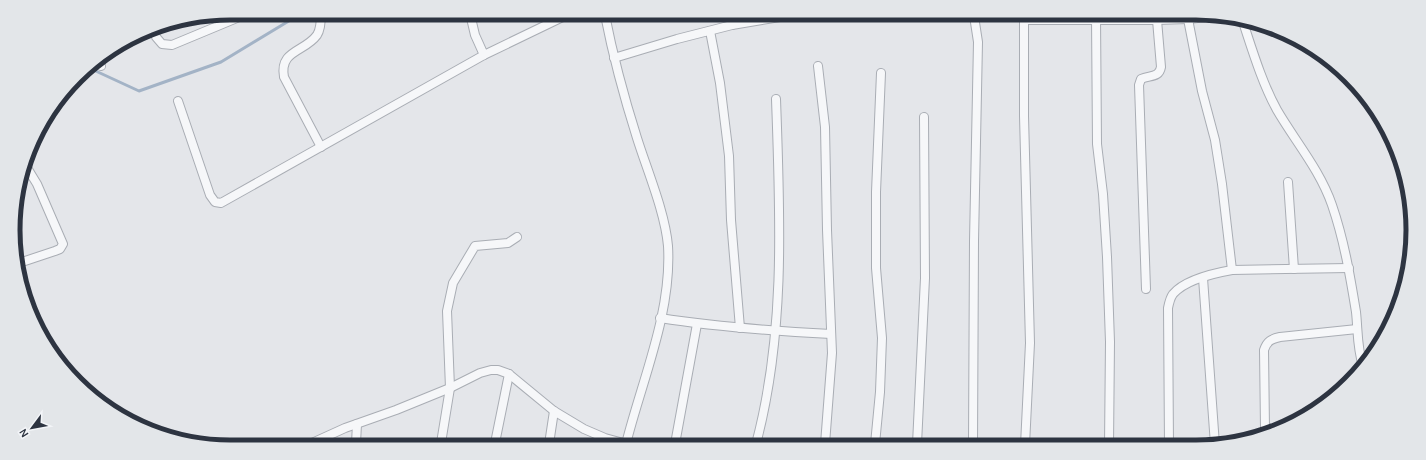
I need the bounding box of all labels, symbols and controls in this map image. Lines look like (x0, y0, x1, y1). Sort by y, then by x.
north arrow (12, 408, 52, 448)
text: N (16, 426, 32, 440)

